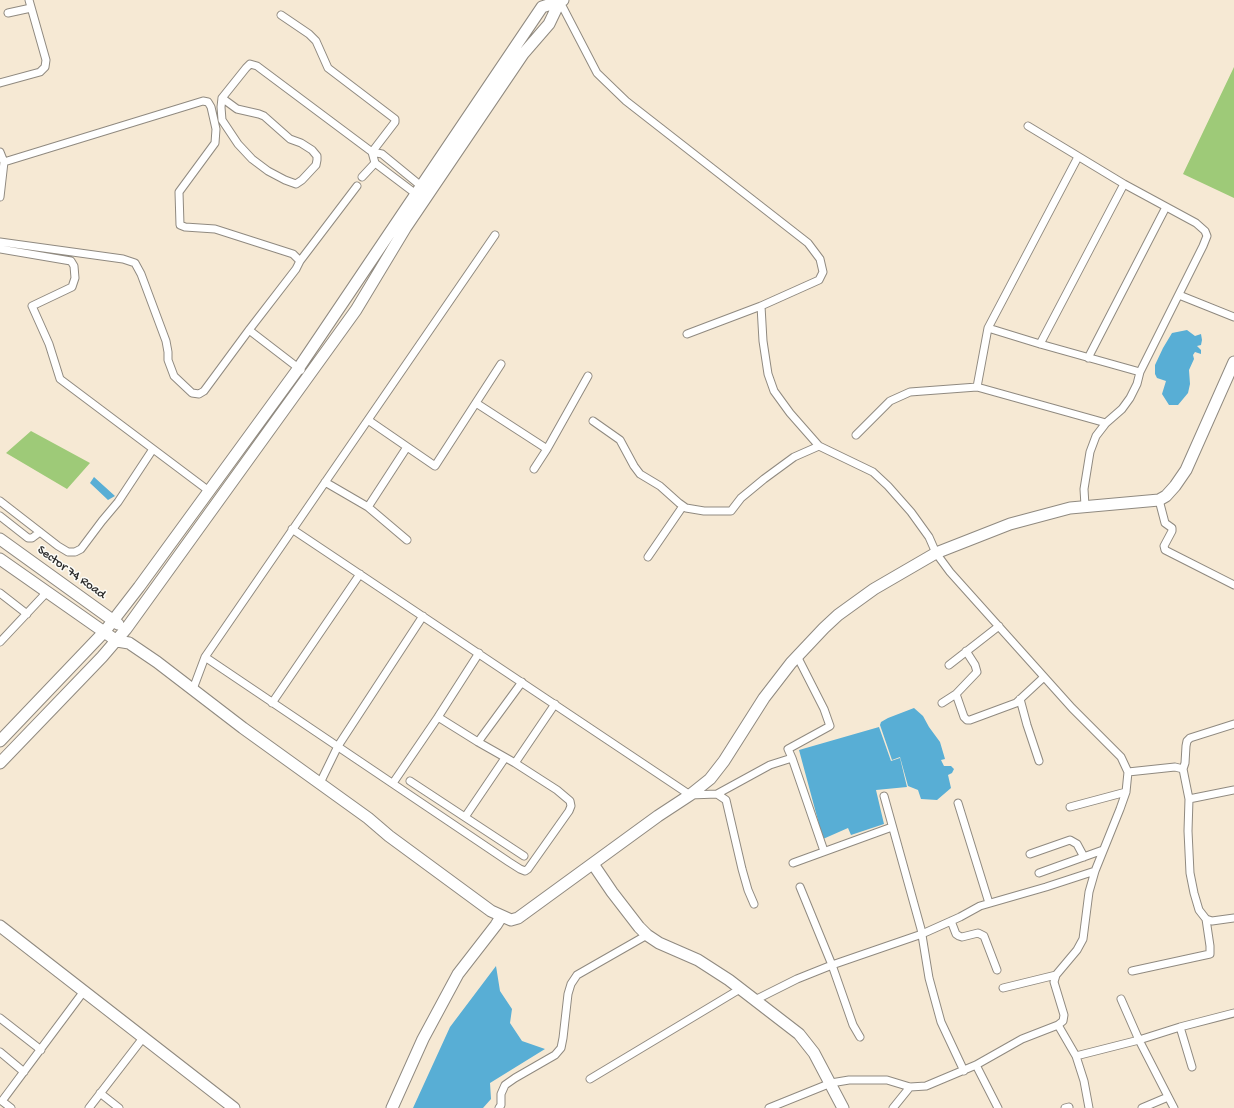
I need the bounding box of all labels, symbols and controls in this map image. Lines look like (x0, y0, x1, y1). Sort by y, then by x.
street label: Sector 74 Road (34, 543, 108, 603)

